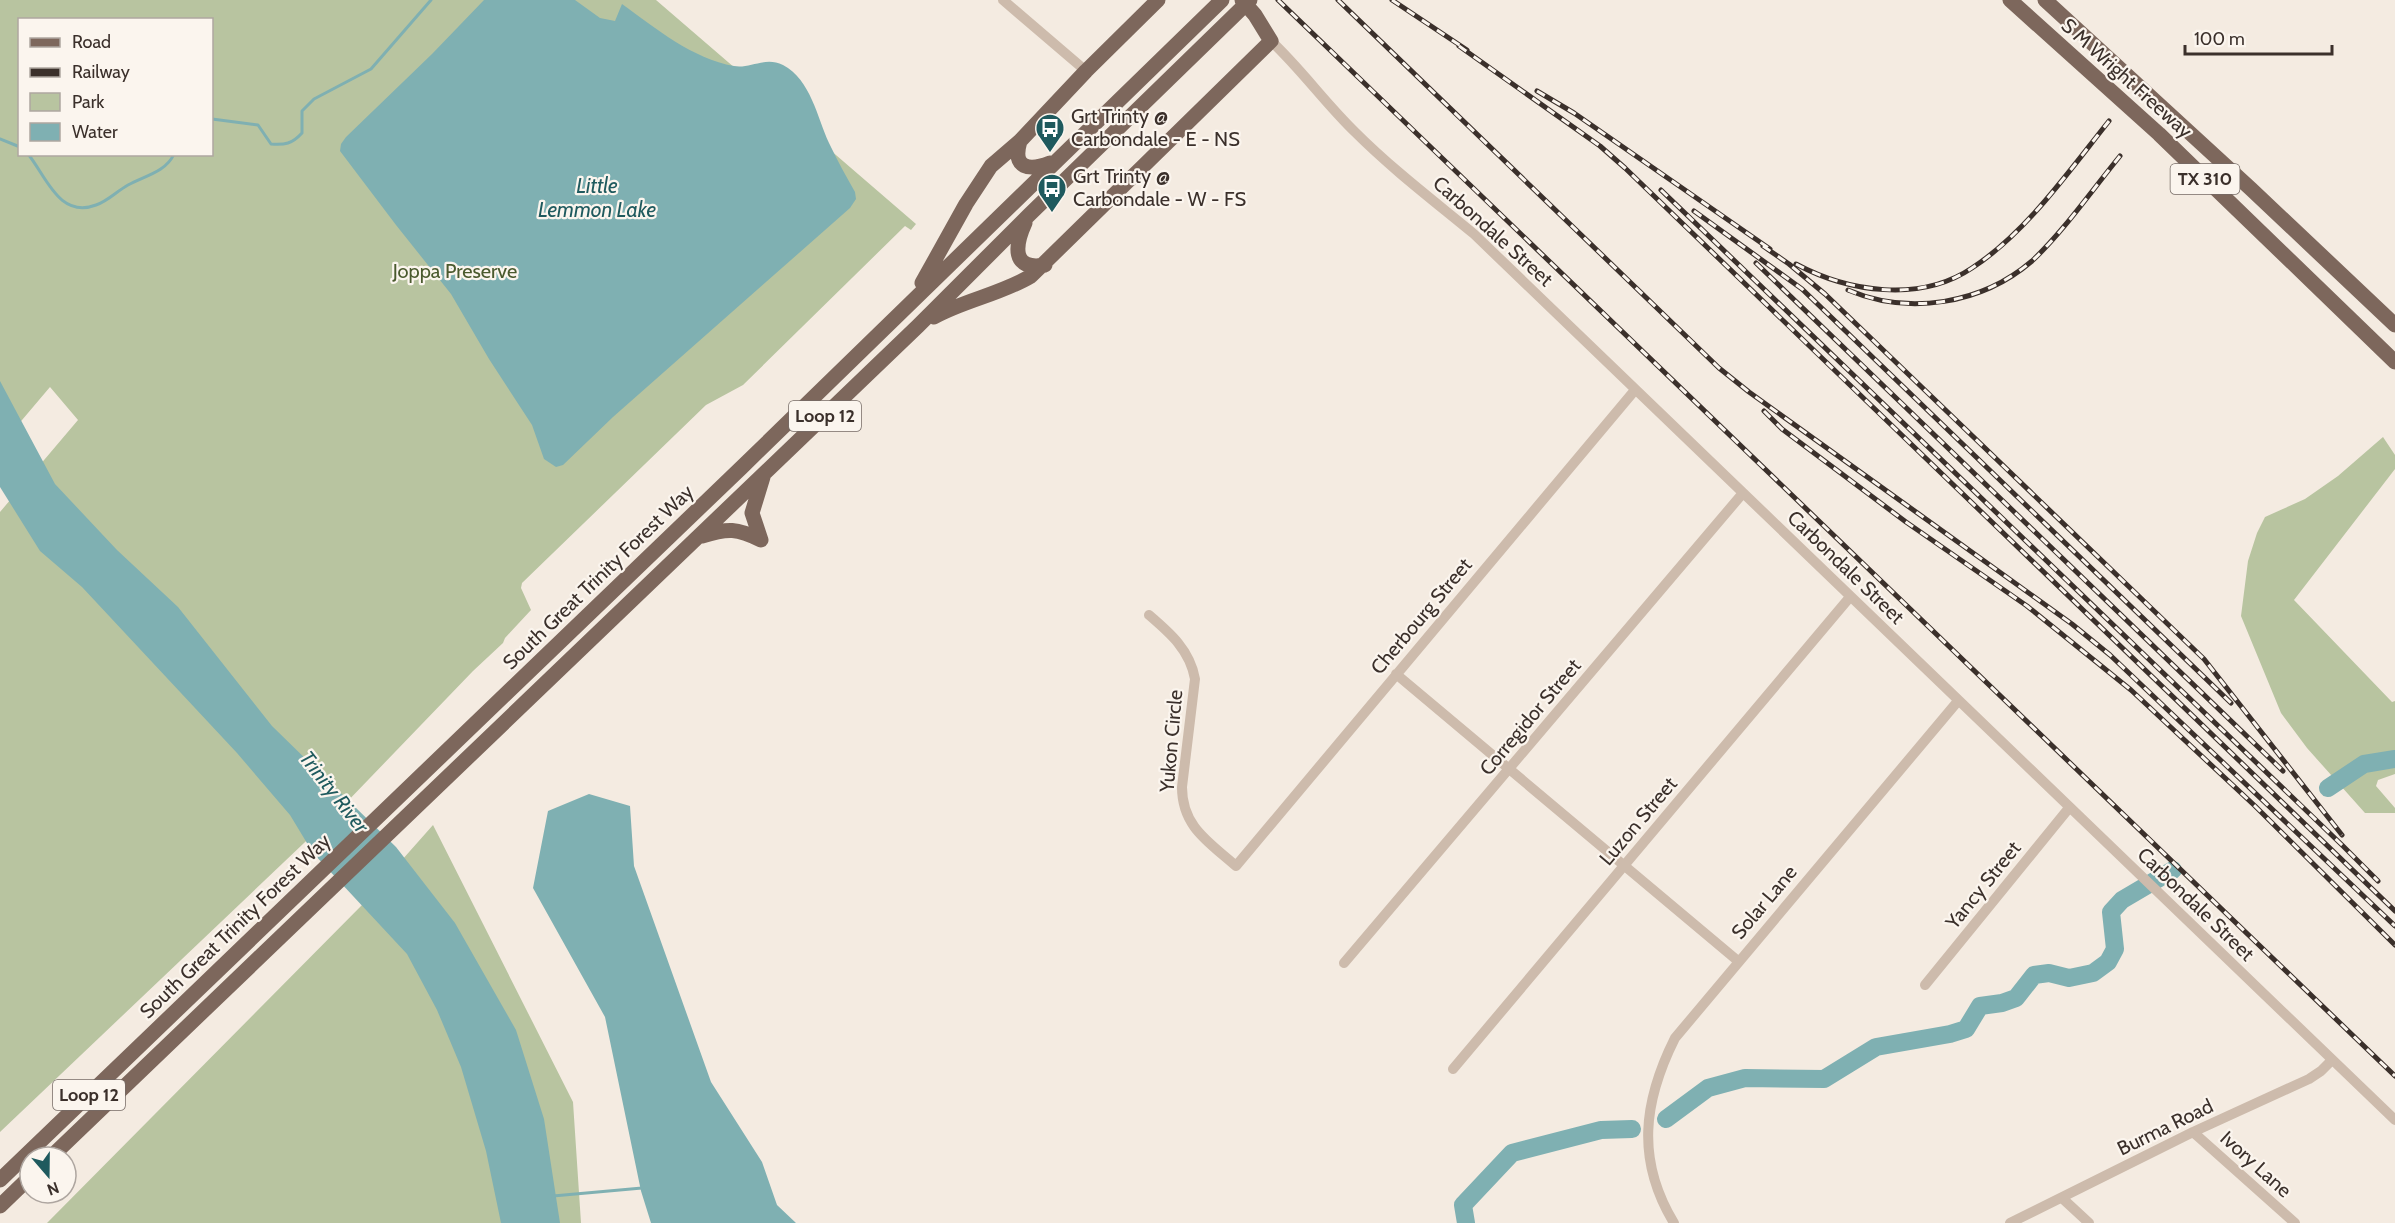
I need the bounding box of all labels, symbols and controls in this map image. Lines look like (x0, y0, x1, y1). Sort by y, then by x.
street label: S M Wright Freeway (2057, 13, 2197, 143)
legend (18, 18, 213, 156)
scale bar (2185, 18, 2332, 56)
text: 100 m (2194, 28, 2245, 50)
text: Road (72, 31, 111, 53)
text: Railway (72, 61, 130, 83)
text: Park (72, 91, 105, 113)
place label: Grt Trinty @ Carbondale - E - NS (1071, 104, 1240, 151)
bus stop icon: Grt Trinty @ Carbondale - E - NS (1034, 112, 1066, 154)
text: Water (72, 121, 118, 143)
place label: Grt Trinty @ Carbondale - W - FS (1073, 164, 1246, 211)
road number: TX 310 (2170, 164, 2240, 194)
street label: Carbondale Street (1428, 171, 1558, 291)
bus stop icon: Grt Trinty @ Carbondale - W - FS (1036, 172, 1068, 214)
water label: Little Lemmon Lake (538, 173, 656, 222)
park label: Joppa Preserve (392, 259, 517, 283)
road number: Loop 12 (789, 401, 861, 431)
street label: South Great Trinity Forest Way (498, 480, 698, 674)
street label: Carbondale Street (1783, 505, 1910, 629)
street label: Cherbourg Street (1365, 553, 1477, 679)
street label: Corregidor Street (1474, 654, 1586, 780)
street label: Yukon Circle (1154, 689, 1187, 794)
water label: Trinity River (295, 746, 375, 839)
street label: Luzon Street (1594, 772, 1682, 870)
street label: South Great Trinity Forest Way (135, 829, 335, 1023)
street label: Yancy Street (1940, 836, 2026, 934)
street label: Carbondale Street (2133, 842, 2260, 966)
street label: Solar Lane (1726, 860, 1802, 944)
road number: Loop 12 (53, 1080, 125, 1110)
street label: Burma Road (2113, 1093, 2217, 1161)
street label: Ivory Lane (2215, 1126, 2297, 1202)
north arrow (18, 1145, 78, 1205)
text: N (44, 1178, 62, 1199)

